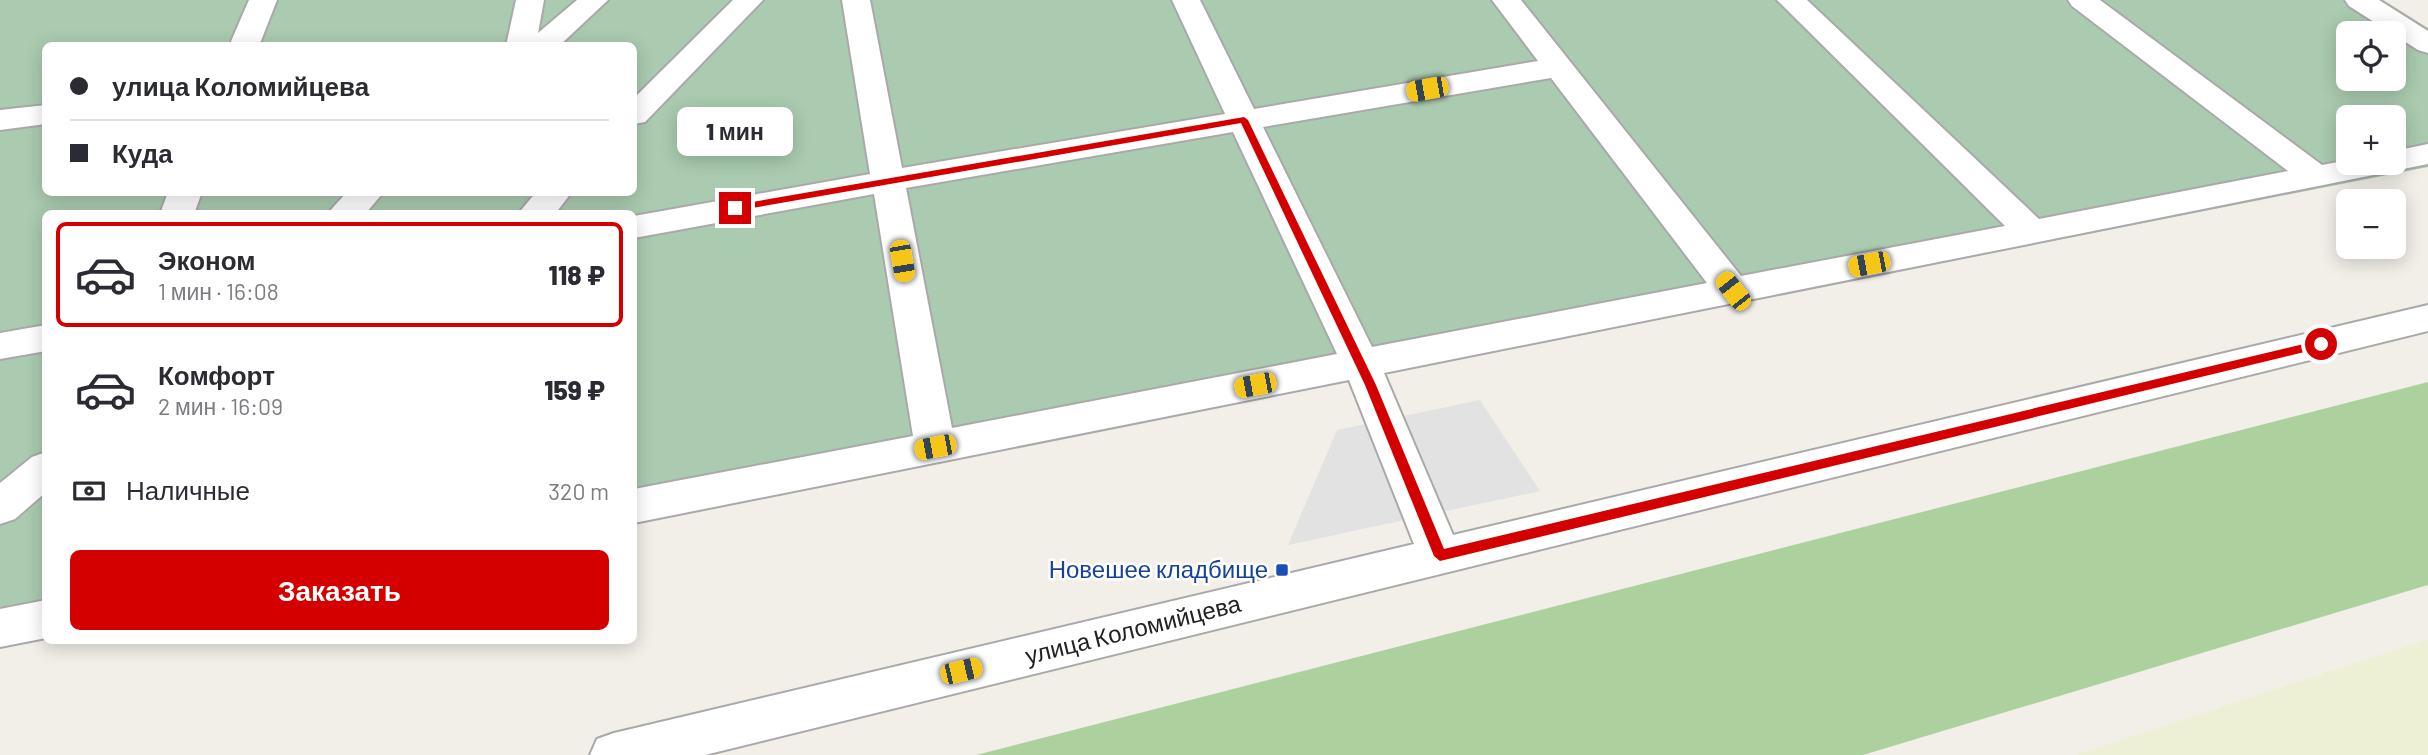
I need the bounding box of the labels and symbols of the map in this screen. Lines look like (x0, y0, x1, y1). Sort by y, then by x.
car (1405, 75, 1450, 103)
callout: 1 мин (677, 106, 793, 156)
route end (719, 192, 751, 224)
car (889, 238, 916, 284)
car (1847, 250, 1892, 278)
car (1712, 268, 1755, 314)
route start (2305, 328, 2337, 360)
car (1233, 371, 1278, 399)
car (913, 433, 958, 461)
place label: Новешее кладбище (1049, 554, 1268, 583)
marker: Новешее кладбище (1274, 562, 1290, 578)
street label: улица Коломийцева (1022, 588, 1244, 669)
car (939, 656, 984, 686)

